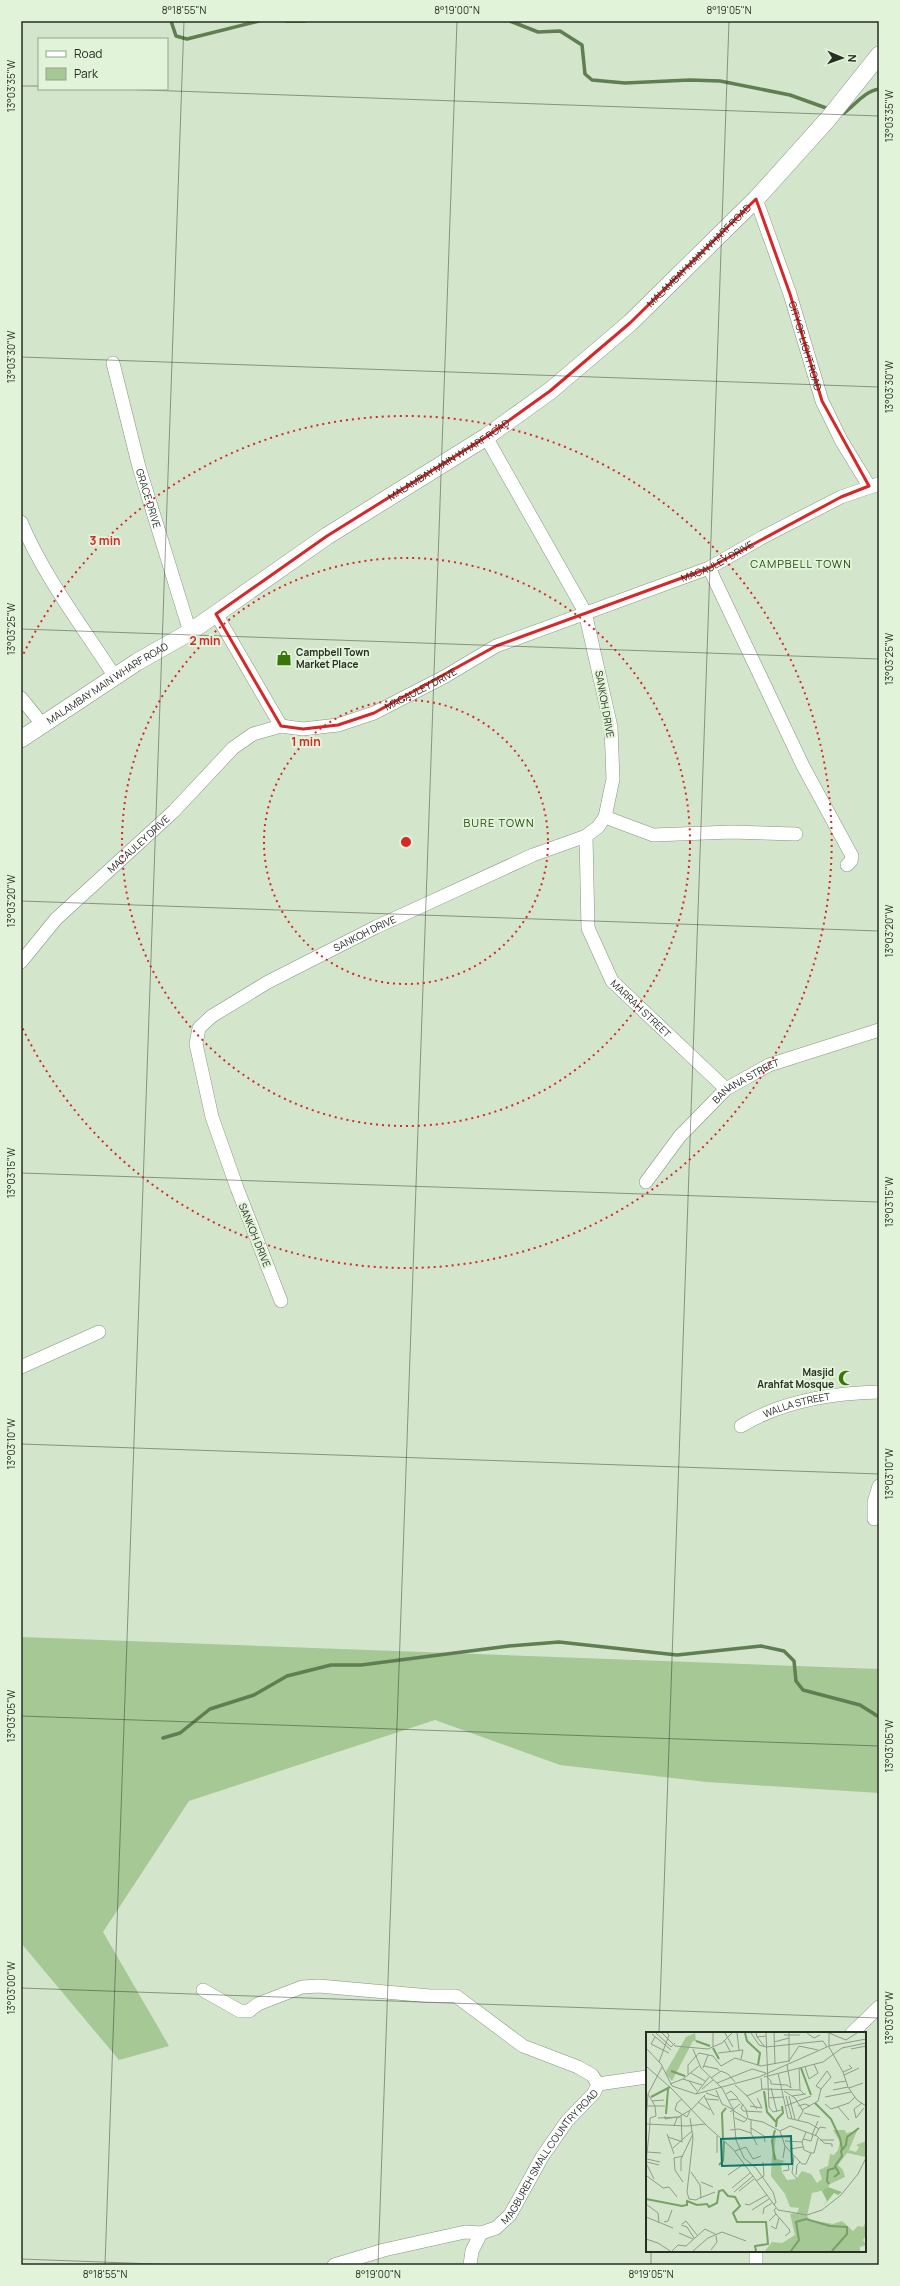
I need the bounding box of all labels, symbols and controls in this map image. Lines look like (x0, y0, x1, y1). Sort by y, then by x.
text: 8°18'55"N (162, 3, 206, 17)
text: 8°19'00"N (434, 3, 480, 17)
text: 8°19'05"N (706, 3, 752, 17)
legend (38, 38, 168, 90)
north arrow (822, 38, 862, 78)
text: Road (74, 45, 102, 62)
text: N (845, 54, 860, 63)
text: 13°03'35"W (4, 59, 18, 112)
text: Park (74, 65, 99, 82)
text: 13°03'35"W (882, 89, 896, 142)
street label: MALAMBAY MAIN WHARF ROAD (643, 200, 754, 310)
street label: CITY OF LIGHT ROAD (786, 299, 826, 393)
text: 13°03'30"W (4, 330, 18, 383)
text: 13°03'30"W (882, 360, 896, 413)
street label: MALAMBAY MAIN WHARF ROAD (385, 415, 512, 504)
street label: GRACE DRIVE (133, 467, 165, 530)
text: 3 min (89, 532, 121, 549)
street label: MACAULEY DRIVE (679, 537, 756, 585)
district label: CAMPBELL TOWN (750, 556, 852, 571)
text: 13°03'25"W (4, 602, 18, 655)
text: 2 min (189, 632, 221, 649)
text: 13°03'25"W (882, 632, 896, 685)
street label: MALAMBAY MAIN WHARF ROAD (44, 639, 171, 727)
place label: Campbell Town Market Place (296, 645, 370, 671)
shop icon: Campbell Town Market Place (275, 649, 293, 667)
street label: MACAULEY DRIVE (382, 664, 459, 714)
street label: SANKOH DRIVE (592, 669, 618, 739)
text: 1 min (291, 733, 321, 750)
street label: MACAULEY DRIVE (104, 811, 173, 876)
district label: BURE TOWN (464, 815, 534, 830)
centre of rings (399, 835, 413, 849)
text: 13°03'20"W (4, 874, 18, 927)
text: 13°03'20"W (882, 904, 896, 957)
street label: SANKOH DRIVE (331, 912, 398, 955)
street label: MARRAH STREET (608, 976, 674, 1040)
street label: BANANA STREET (709, 1055, 781, 1106)
text: 13°03'15"W (4, 1147, 18, 1198)
text: 13°03'15"W (882, 1176, 896, 1227)
street label: SANKOH DRIVE (236, 1201, 274, 1269)
place label: Masjid Arahfat Mosque (757, 1365, 834, 1391)
mosque icon: Masjid Arahfat Mosque (837, 1369, 855, 1387)
street label: WALLA STREET (761, 1389, 831, 1421)
text: 13°03'10"W (4, 1418, 18, 1469)
text: 13°03'10"W (882, 1448, 896, 1499)
text: 13°03'05"W (4, 1689, 18, 1742)
text: 13°03'05"W (882, 1719, 896, 1772)
text: 13°03'00"W (4, 1961, 18, 2015)
text: 13°03'00"W (882, 1991, 896, 2045)
inset map (646, 2032, 866, 2252)
street label: MAGBUREH SMALL COUNTRY ROAD (498, 2086, 601, 2227)
text: 8°18'55"N (83, 2267, 127, 2281)
text: 8°19'00"N (355, 2267, 401, 2281)
text: 8°19'05"N (628, 2267, 674, 2281)

